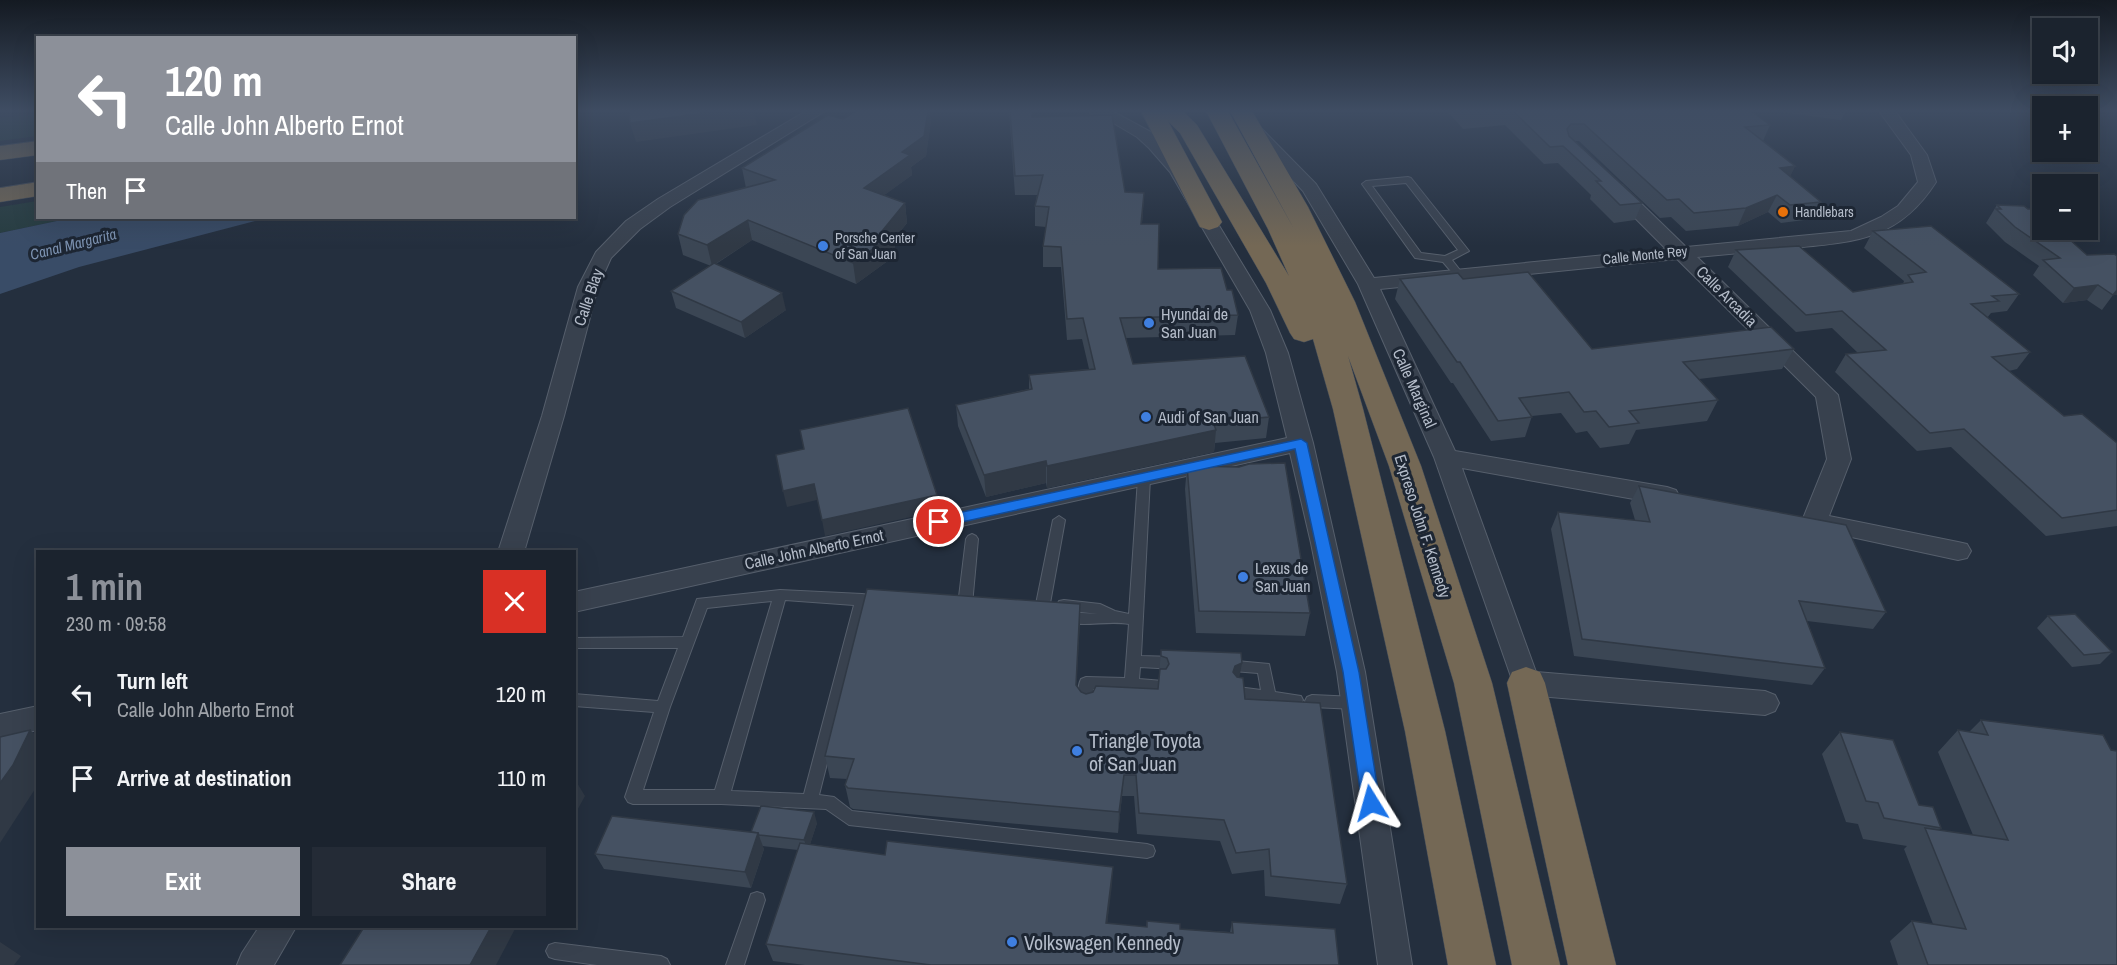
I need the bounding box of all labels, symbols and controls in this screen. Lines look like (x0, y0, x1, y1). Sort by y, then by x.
map controls (2032, 18, 2098, 240)
button: sound (2032, 18, 2098, 84)
text: 120 m (165, 53, 263, 109)
icon: left (66, 60, 144, 138)
button: + (2032, 96, 2098, 162)
text: Calle John Alberto Ernot (165, 107, 404, 143)
icon: arrive (119, 174, 152, 207)
button: − (2032, 174, 2098, 240)
text: Then (66, 176, 107, 206)
place label: Handlebars (1795, 203, 1854, 221)
marker: Handlebars (1776, 205, 1790, 219)
water label: Canal Margarita (28, 223, 118, 265)
place label: Porsche Center of San Juan (835, 229, 915, 263)
marker: Porsche Center of San Juan (816, 239, 830, 253)
street label: Calle Monte Rey (1602, 242, 1688, 268)
street label: Calle Arcadia (1692, 261, 1763, 332)
street label: Calle Blay (568, 265, 608, 329)
place label: Hyundai de San Juan (1161, 303, 1228, 343)
marker: Hyundai de San Juan (1142, 316, 1156, 330)
street label: Calle Marginal (1388, 345, 1442, 431)
place label: Audi of San Juan (1157, 406, 1259, 428)
marker: Audi of San Juan (1139, 410, 1153, 424)
street label: Expreso John F. Kennedy (1389, 451, 1457, 601)
pin (913, 496, 964, 547)
icon: arrive (922, 505, 955, 538)
street label: Calle John Alberto Ernot (743, 523, 886, 574)
place label: Lexus de San Juan (1255, 557, 1310, 597)
text: 1 min (66, 563, 143, 611)
button: close (483, 570, 546, 633)
marker: Lexus de San Juan (1236, 570, 1250, 584)
text: 230 m · 09:58 (66, 610, 166, 637)
text: Turn left (117, 666, 188, 696)
icon: left (66, 678, 99, 711)
text: 120 m (496, 679, 546, 709)
text: Calle John Alberto Ernot (117, 696, 294, 723)
place label: Triangle Toyota of San Juan (1089, 727, 1201, 777)
marker: Triangle Toyota of San Juan (1070, 744, 1084, 758)
icon: arrive (66, 762, 99, 795)
text: Arrive at destination (117, 763, 291, 793)
text: 110 m (497, 763, 546, 793)
position arrow (1339, 771, 1403, 835)
button: Exit (66, 847, 300, 916)
button: Share (312, 847, 546, 916)
place label: Volkswagen Kennedy (1024, 929, 1182, 956)
marker: Volkswagen Kennedy (1005, 935, 1019, 949)

